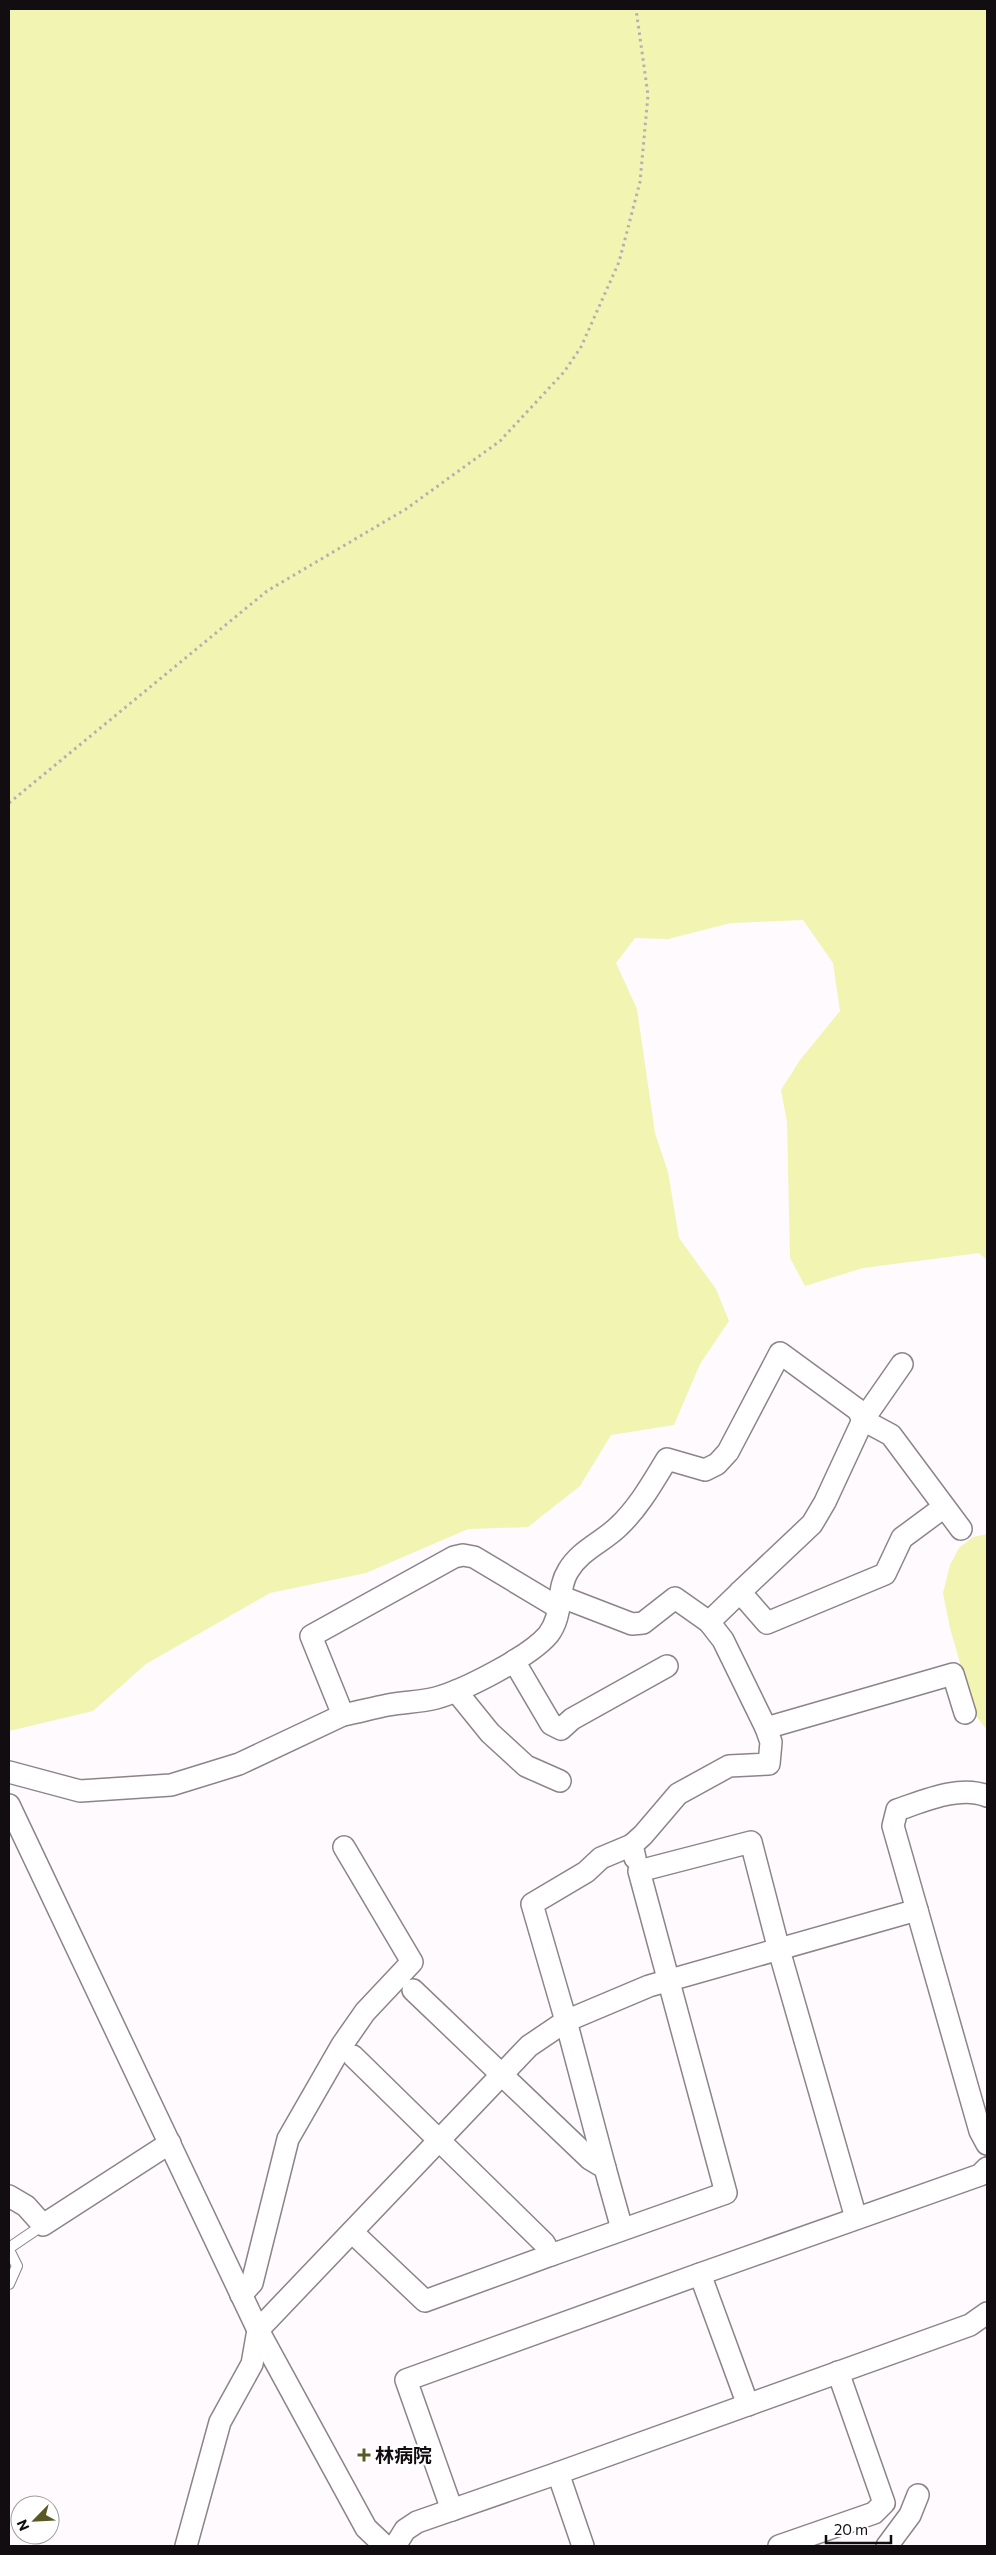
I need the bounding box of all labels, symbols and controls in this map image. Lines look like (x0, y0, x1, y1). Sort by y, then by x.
place label: 林病院 (375, 2443, 432, 2466)
marker: 林病院 (357, 2448, 371, 2462)
north arrow (10, 2495, 60, 2545)
scale bar (826, 2512, 891, 2544)
text: N (13, 2517, 33, 2534)
text: 20 m (834, 2520, 868, 2538)

